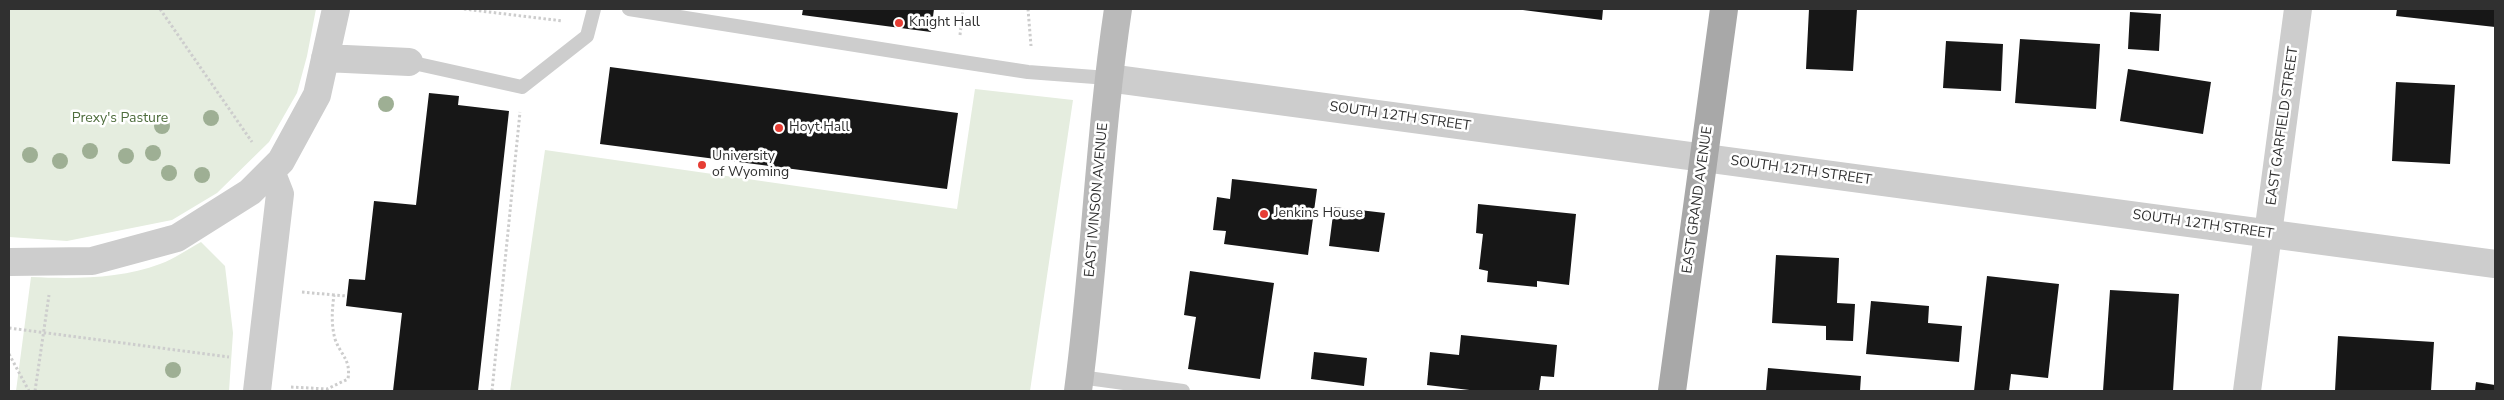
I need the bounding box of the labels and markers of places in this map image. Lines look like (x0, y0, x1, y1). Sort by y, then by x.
place label: Knight Hall (909, 15, 980, 31)
marker: Knight Hall (893, 17, 905, 29)
place label: Hoyt Hall (789, 120, 850, 136)
marker: Hoyt Hall (773, 122, 785, 134)
place label: University of Wyoming (712, 149, 789, 182)
marker: University of Wyoming (696, 159, 708, 171)
place label: Jenkins House (1274, 206, 1363, 222)
marker: Jenkins House (1258, 208, 1270, 220)

